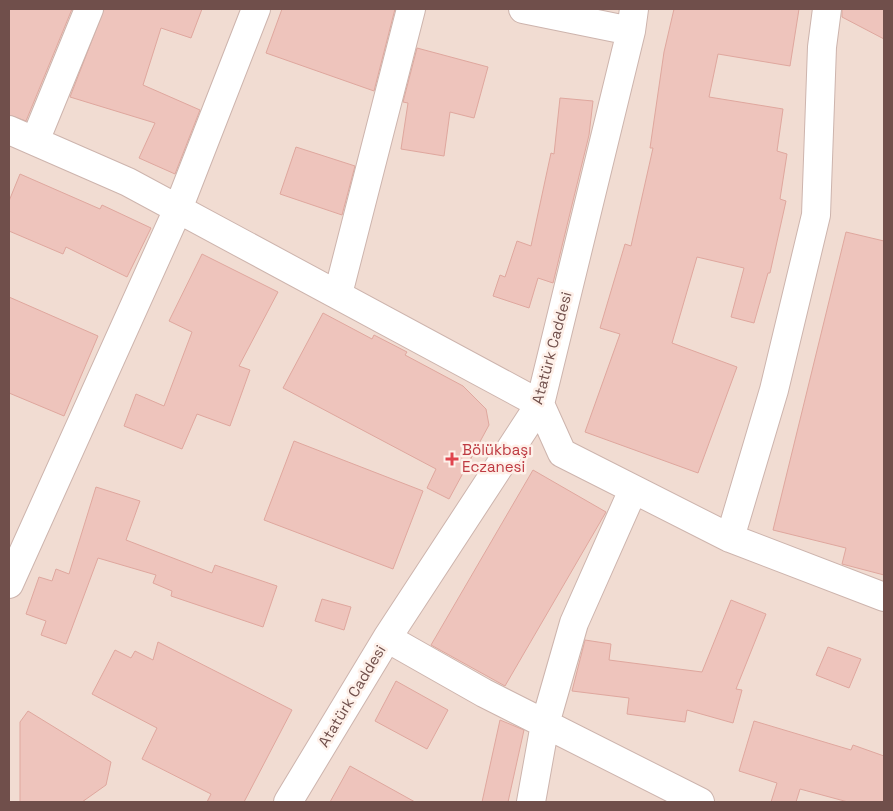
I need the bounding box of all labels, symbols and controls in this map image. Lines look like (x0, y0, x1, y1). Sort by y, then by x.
street label: Atatürk Caddesi (527, 290, 576, 406)
place label: Bölükbaşı Eczanesi (462, 440, 532, 476)
marker: Bölükbaşı Eczanesi (446, 453, 458, 465)
street label: Atatürk Caddesi (314, 641, 390, 750)

